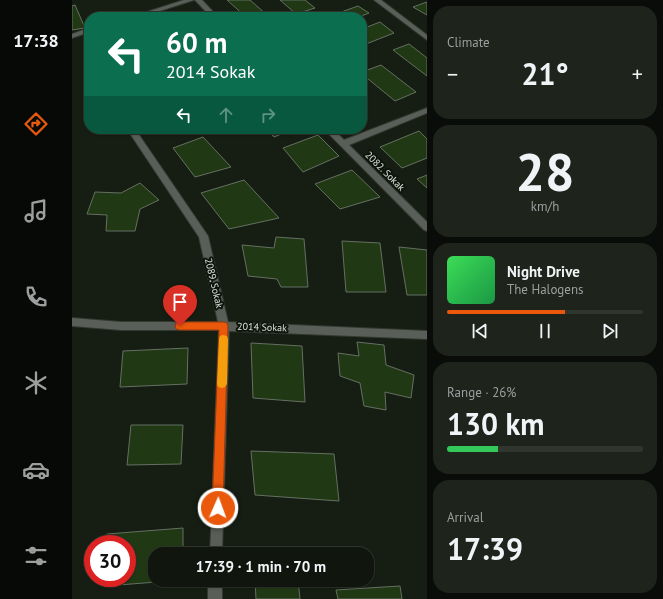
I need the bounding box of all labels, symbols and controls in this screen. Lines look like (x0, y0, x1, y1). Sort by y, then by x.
text: 60 m (166, 24, 227, 61)
icon: left (100, 28, 152, 80)
text: 17:38 (13, 29, 59, 52)
text: Climate (447, 34, 490, 51)
text: 21° (521, 54, 569, 93)
text: 2014 Sokak (166, 60, 255, 83)
text: − (447, 60, 458, 88)
text: + (632, 60, 643, 88)
icon: left (173, 104, 195, 126)
icon: ahead (215, 104, 237, 126)
icon: right (257, 104, 279, 126)
icon: directions (22, 110, 50, 138)
text: 28 (516, 138, 574, 205)
street label: 2082. Sokak (362, 148, 408, 194)
icon: music (22, 197, 50, 225)
text: km/h (531, 198, 559, 215)
street label: 2089. Sokak (202, 257, 226, 310)
text: Night Drive (507, 262, 580, 281)
text: The Halogens (507, 281, 584, 298)
icon: phone (22, 283, 50, 311)
pin (163, 285, 197, 326)
icon: arrive (169, 291, 191, 313)
street label: 2014 Sokak (237, 320, 287, 334)
icon: previous (469, 320, 491, 342)
icon: pause (534, 320, 556, 342)
icon: next (599, 320, 621, 342)
icon: climate (22, 369, 50, 397)
text: Range · 26% (447, 384, 516, 401)
text: 130 km (447, 404, 545, 443)
icon: car (22, 456, 50, 484)
position arrow (197, 487, 239, 529)
text: Arrival (447, 509, 483, 526)
text: 17:39 (447, 529, 523, 568)
speed limit sign: 30 (84, 535, 136, 587)
icon: filters (22, 542, 50, 570)
text: 17:39 · 1 min · 70 m (196, 557, 326, 576)

